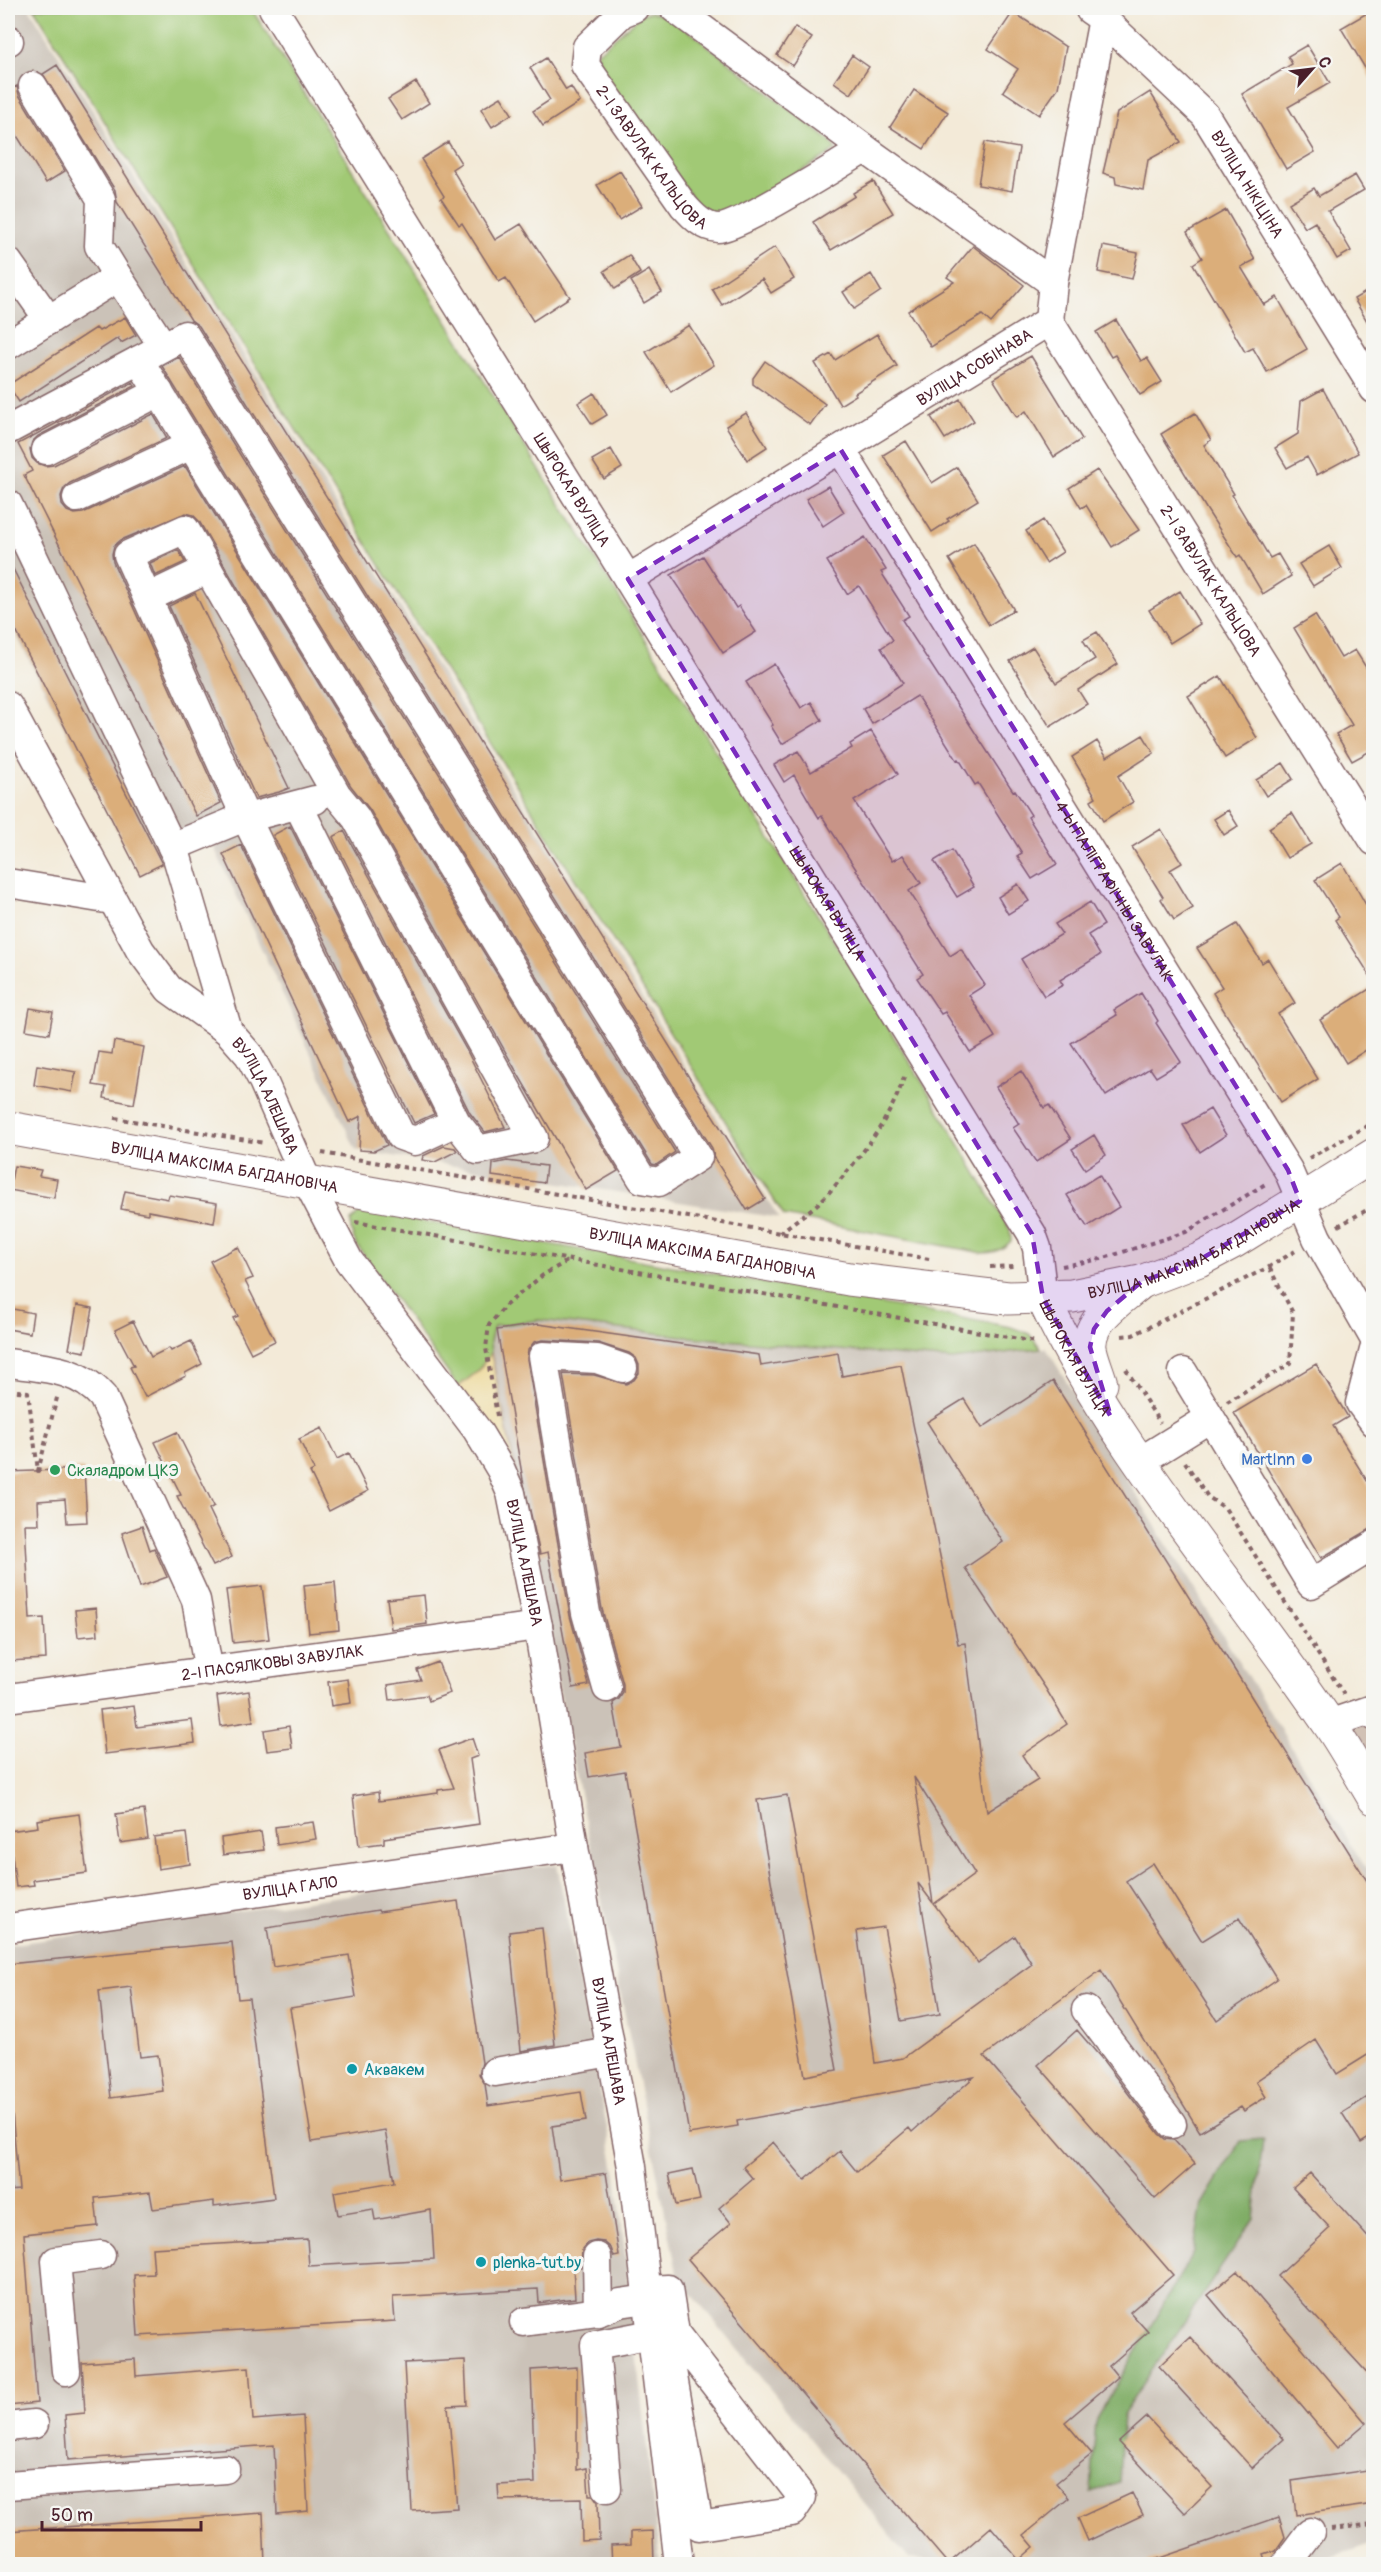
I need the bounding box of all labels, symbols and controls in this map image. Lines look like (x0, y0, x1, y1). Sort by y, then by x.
north arrow (1282, 39, 1342, 99)
text: С (1313, 53, 1336, 72)
street label: 2-І ЗАВУЛАК КАЛЬЦОВА (591, 82, 711, 234)
street label: ВУЛІЦА НІКІЦІНА (1206, 127, 1287, 242)
street label: ВУЛІЦА СОБІНАВА (913, 325, 1036, 411)
street label: ШЫРОКАЯ ВУЛІЦА (529, 430, 614, 550)
street label: 2-І ЗАВУЛАК КАЛЬЦОВА (1155, 502, 1265, 660)
street label: 4-Ы ПАЛІГРАФІЧНЫ ЗАВУЛАК (1050, 797, 1178, 986)
street label: ШЫРОКАЯ ВУЛІЦА (784, 843, 870, 964)
street label: ВУЛІЦА АЛЕШАВА (227, 1033, 303, 1158)
street label: ВУЛІЦА МАКСІМА БАГДАНОВІЧА (109, 1138, 340, 1198)
street label: ВУЛІЦА МАКСІМА БАГДАНОВІЧА (1086, 1195, 1303, 1304)
street label: ВУЛІЦА МАКСІМА БАГДАНОВІЧА (587, 1224, 818, 1284)
street label: ШЫРОКАЯ ВУЛІЦА (1034, 1297, 1115, 1420)
place label: MartInn (1241, 1450, 1295, 1470)
marker: MartInn (1300, 1452, 1314, 1466)
place label: Скаладром ЦКЭ (67, 1461, 179, 1481)
marker: Скаладром ЦКЭ (48, 1463, 62, 1477)
street label: ВУЛІЦА АЛЕШАВА (501, 1497, 547, 1628)
street label: 2-І ПАСЯЛКОВЫ ЗАВУЛАК (180, 1641, 365, 1685)
street label: ВУЛІЦА ГАЛО (241, 1872, 339, 1905)
street label: ВУЛІЦА АЛЕШАВА (587, 1976, 630, 2107)
place label: Аквакем (364, 2060, 425, 2080)
marker: Аквакем (345, 2062, 359, 2076)
place label: plenka-tut.by (493, 2253, 581, 2273)
marker: plenka-tut.by (474, 2255, 488, 2269)
scale bar (42, 2494, 201, 2532)
text: 50 m (51, 2504, 93, 2527)

